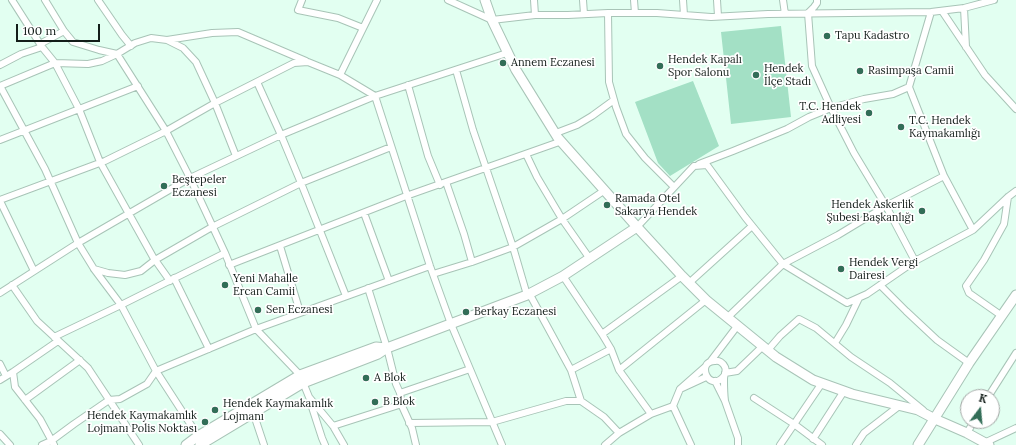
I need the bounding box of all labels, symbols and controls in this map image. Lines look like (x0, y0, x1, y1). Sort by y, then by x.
scale bar (18, 16, 102, 42)
text: 100 m (23, 23, 56, 38)
place label: Tapu Kadastro (835, 29, 909, 43)
marker: Tapu Kadastro (822, 31, 832, 41)
place label: Hendek Kapalı Spor Salonu (668, 53, 742, 79)
place label: Annem Eczanesi (511, 56, 595, 70)
marker: Annem Eczanesi (498, 58, 508, 68)
marker: Hendek Kapalı Spor Salonu (655, 61, 665, 71)
place label: Hendek İlçe Stadı (764, 62, 811, 88)
place label: Rasimpaşa Camii (868, 64, 954, 78)
marker: Rasimpaşa Camii (855, 66, 865, 76)
marker: Hendek İlçe Stadı (751, 70, 761, 80)
place label: T.C. Hendek Adliyesi (799, 100, 861, 126)
marker: T.C. Hendek Adliyesi (864, 108, 874, 118)
place label: T.C. Hendek Kaymakamlığı (909, 114, 980, 140)
marker: T.C. Hendek Kaymakamlığı (896, 122, 906, 132)
place label: Beştepeler Eczanesi (172, 173, 226, 199)
marker: Beştepeler Eczanesi (159, 181, 169, 191)
place label: Ramada Otel Sakarya Hendek (615, 192, 697, 218)
place label: Hendek Askerlik Şubesi Başkanlığı (826, 198, 914, 224)
marker: Ramada Otel Sakarya Hendek (602, 200, 612, 210)
marker: Hendek Askerlik Şubesi Başkanlığı (917, 206, 927, 216)
place label: Hendek Vergi Dairesi (849, 256, 918, 282)
marker: Hendek Vergi Dairesi (836, 264, 846, 274)
place label: Yeni Mahalle Ercan Camii (233, 272, 298, 298)
marker: Yeni Mahalle Ercan Camii (220, 280, 230, 290)
place label: Sen Eczanesi (266, 303, 333, 317)
marker: Sen Eczanesi (253, 305, 263, 315)
place label: Berkay Eczanesi (474, 305, 556, 319)
marker: Berkay Eczanesi (461, 307, 471, 317)
place label: A Blok (374, 371, 406, 385)
marker: A Blok (361, 373, 371, 383)
north arrow (960, 389, 1000, 429)
text: K (977, 391, 989, 406)
place label: B Blok (383, 395, 415, 409)
place label: Hendek Kaymakamlık Lojmanı (223, 397, 333, 423)
marker: B Blok (370, 397, 380, 407)
marker: Hendek Kaymakamlık Lojmanı (210, 405, 220, 415)
place label: Hendek Kaymakamlık Lojmanı Polis Noktası (87, 409, 197, 435)
marker: Hendek Kaymakamlık Lojmanı Polis Noktası (200, 417, 210, 427)

